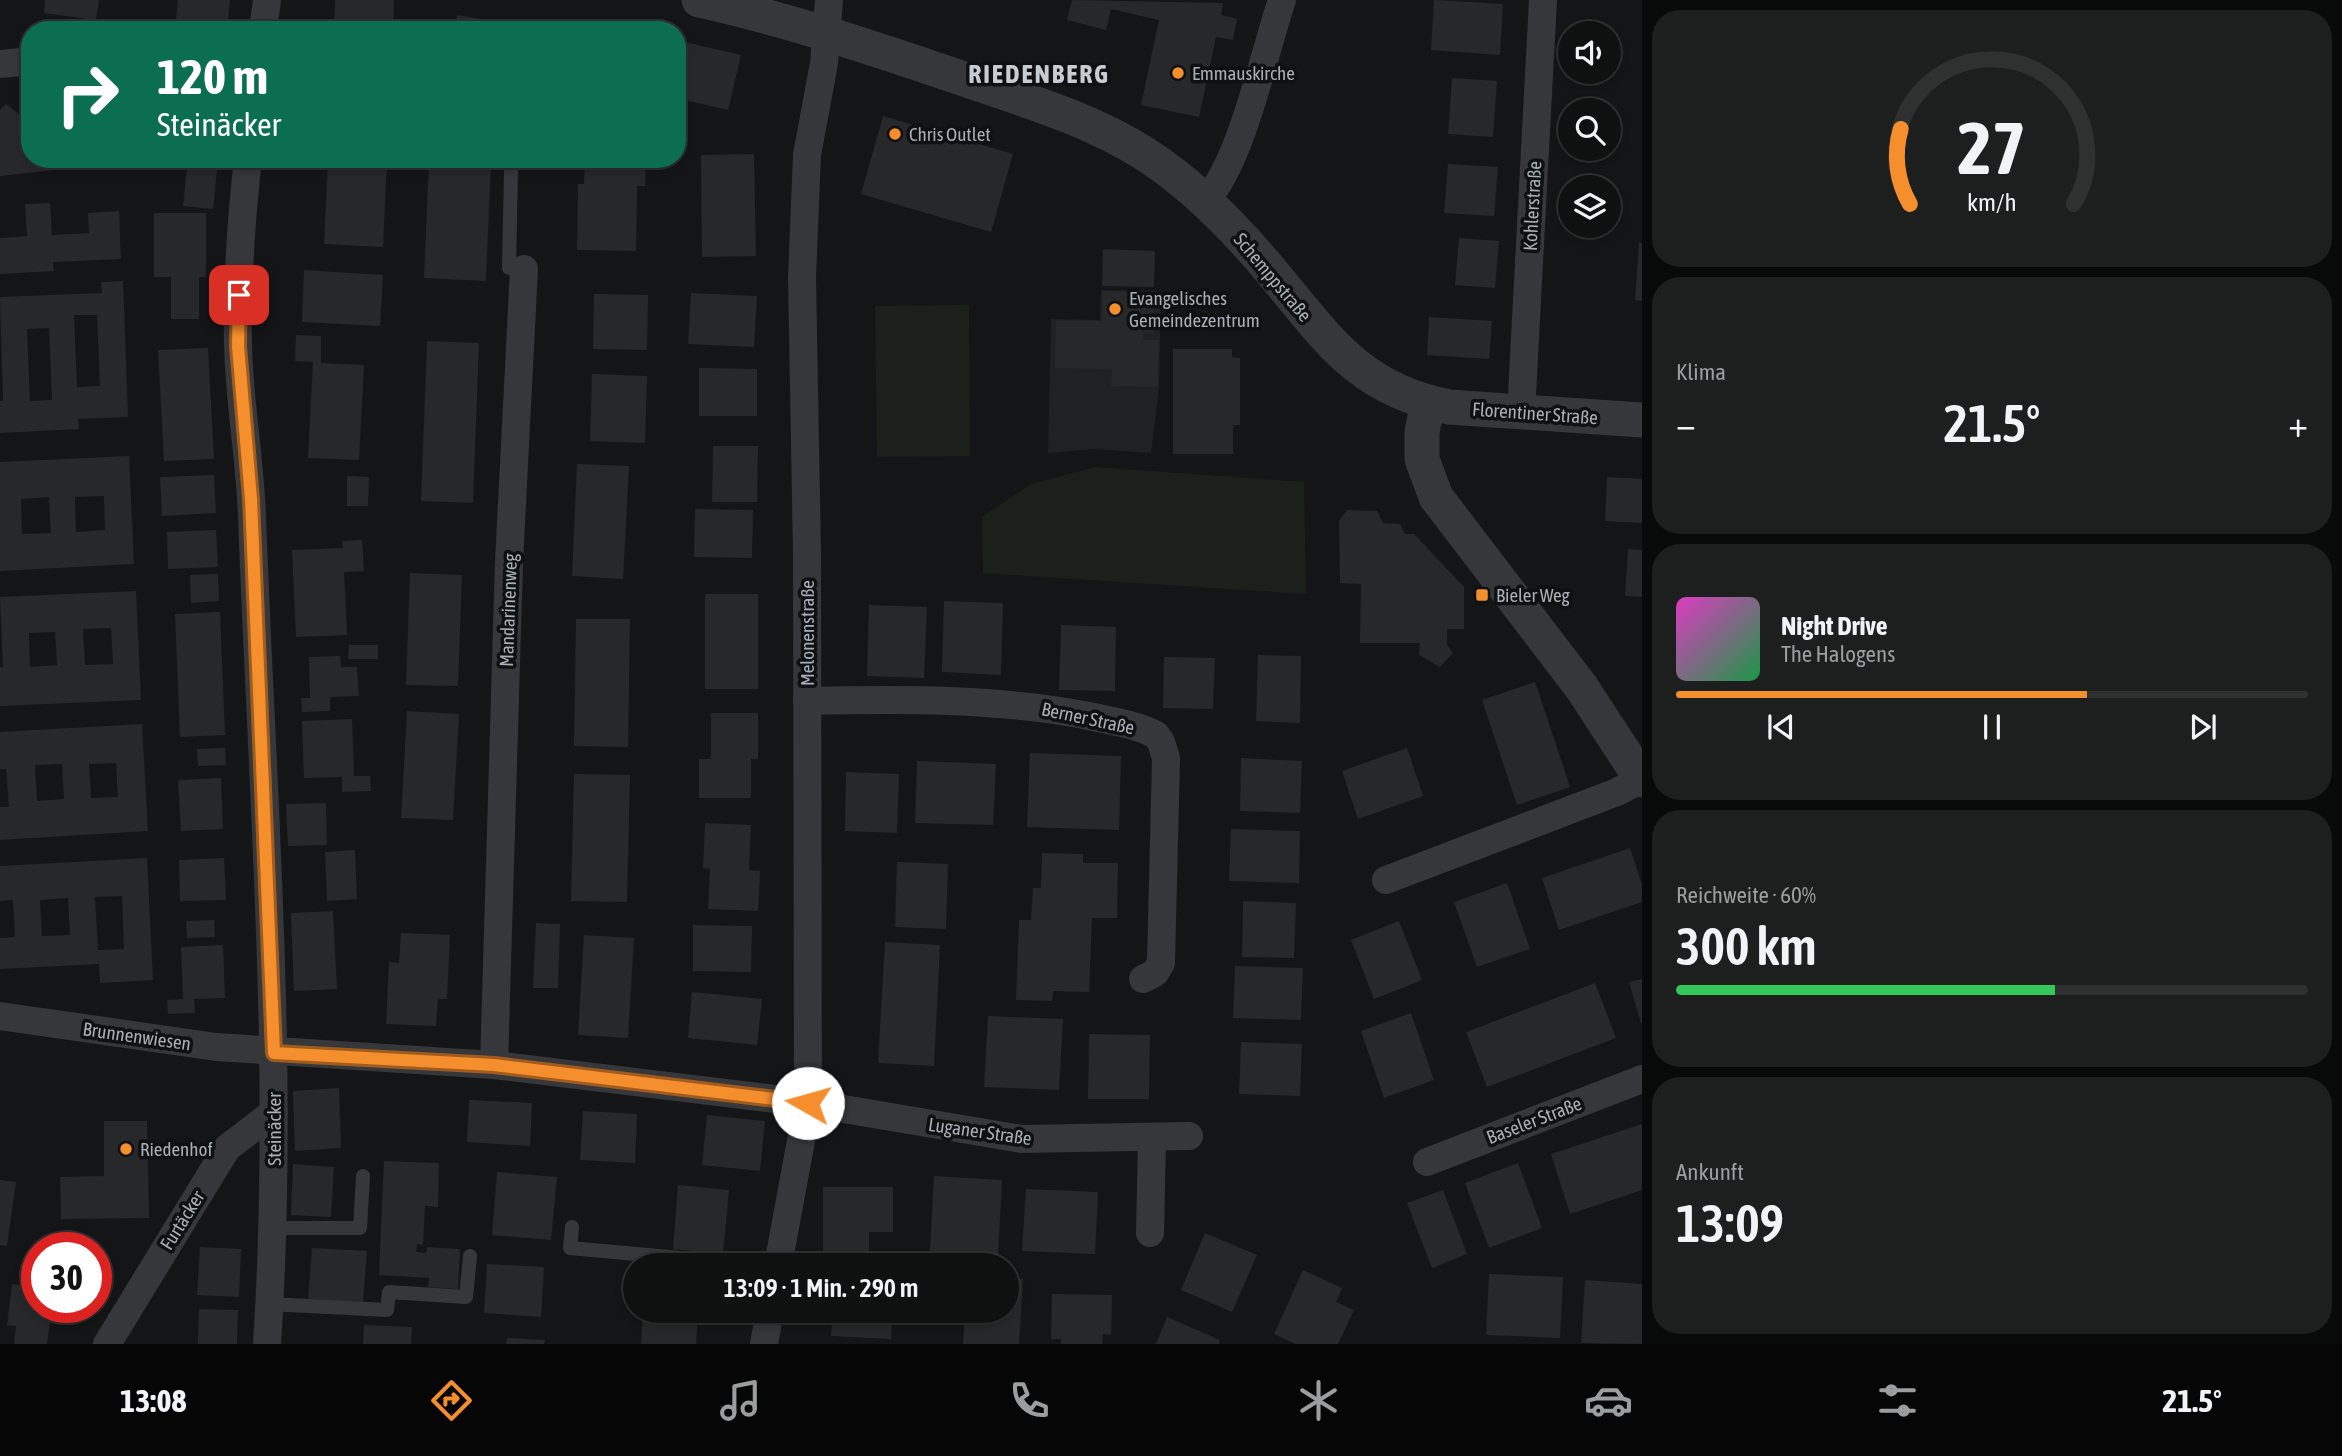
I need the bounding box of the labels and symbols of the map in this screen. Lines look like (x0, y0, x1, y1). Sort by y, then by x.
district label: RIEDENBERG (968, 59, 1110, 89)
place label: Emmauskirche (1192, 62, 1295, 84)
marker: Emmauskirche (1170, 65, 1186, 81)
place label: Chris Outlet (909, 123, 991, 145)
marker: Chris Outlet (887, 126, 903, 142)
street label: Kohlerstraße (1519, 161, 1545, 251)
street label: Schemppstraße (1230, 228, 1316, 326)
pin (209, 265, 269, 325)
place label: Evangelisches Gemeindezentrum (1129, 287, 1260, 331)
marker: Evangelisches Gemeindezentrum (1107, 301, 1123, 317)
street label: Florentiner Straße (1471, 398, 1599, 428)
street label: Mandarinenweg (495, 552, 521, 667)
street label: Melonenstraße (796, 580, 818, 686)
place label: Bieler Weg (1496, 584, 1571, 606)
marker: Bieler Weg (1474, 587, 1490, 603)
street label: Berner Straße (1040, 697, 1136, 739)
street label: Brunnenwiesen (82, 1018, 192, 1054)
position arrow (771, 1066, 845, 1140)
street label: Steinäcker (263, 1092, 285, 1166)
street label: Baseler Straße (1483, 1092, 1585, 1148)
street label: Luganer Straße (927, 1113, 1033, 1149)
place label: Riedenhof (140, 1138, 213, 1160)
marker: Riedenhof (118, 1141, 134, 1157)
street label: Furtäcker (155, 1186, 209, 1254)
speed limit sign: 30 (21, 1232, 112, 1323)

